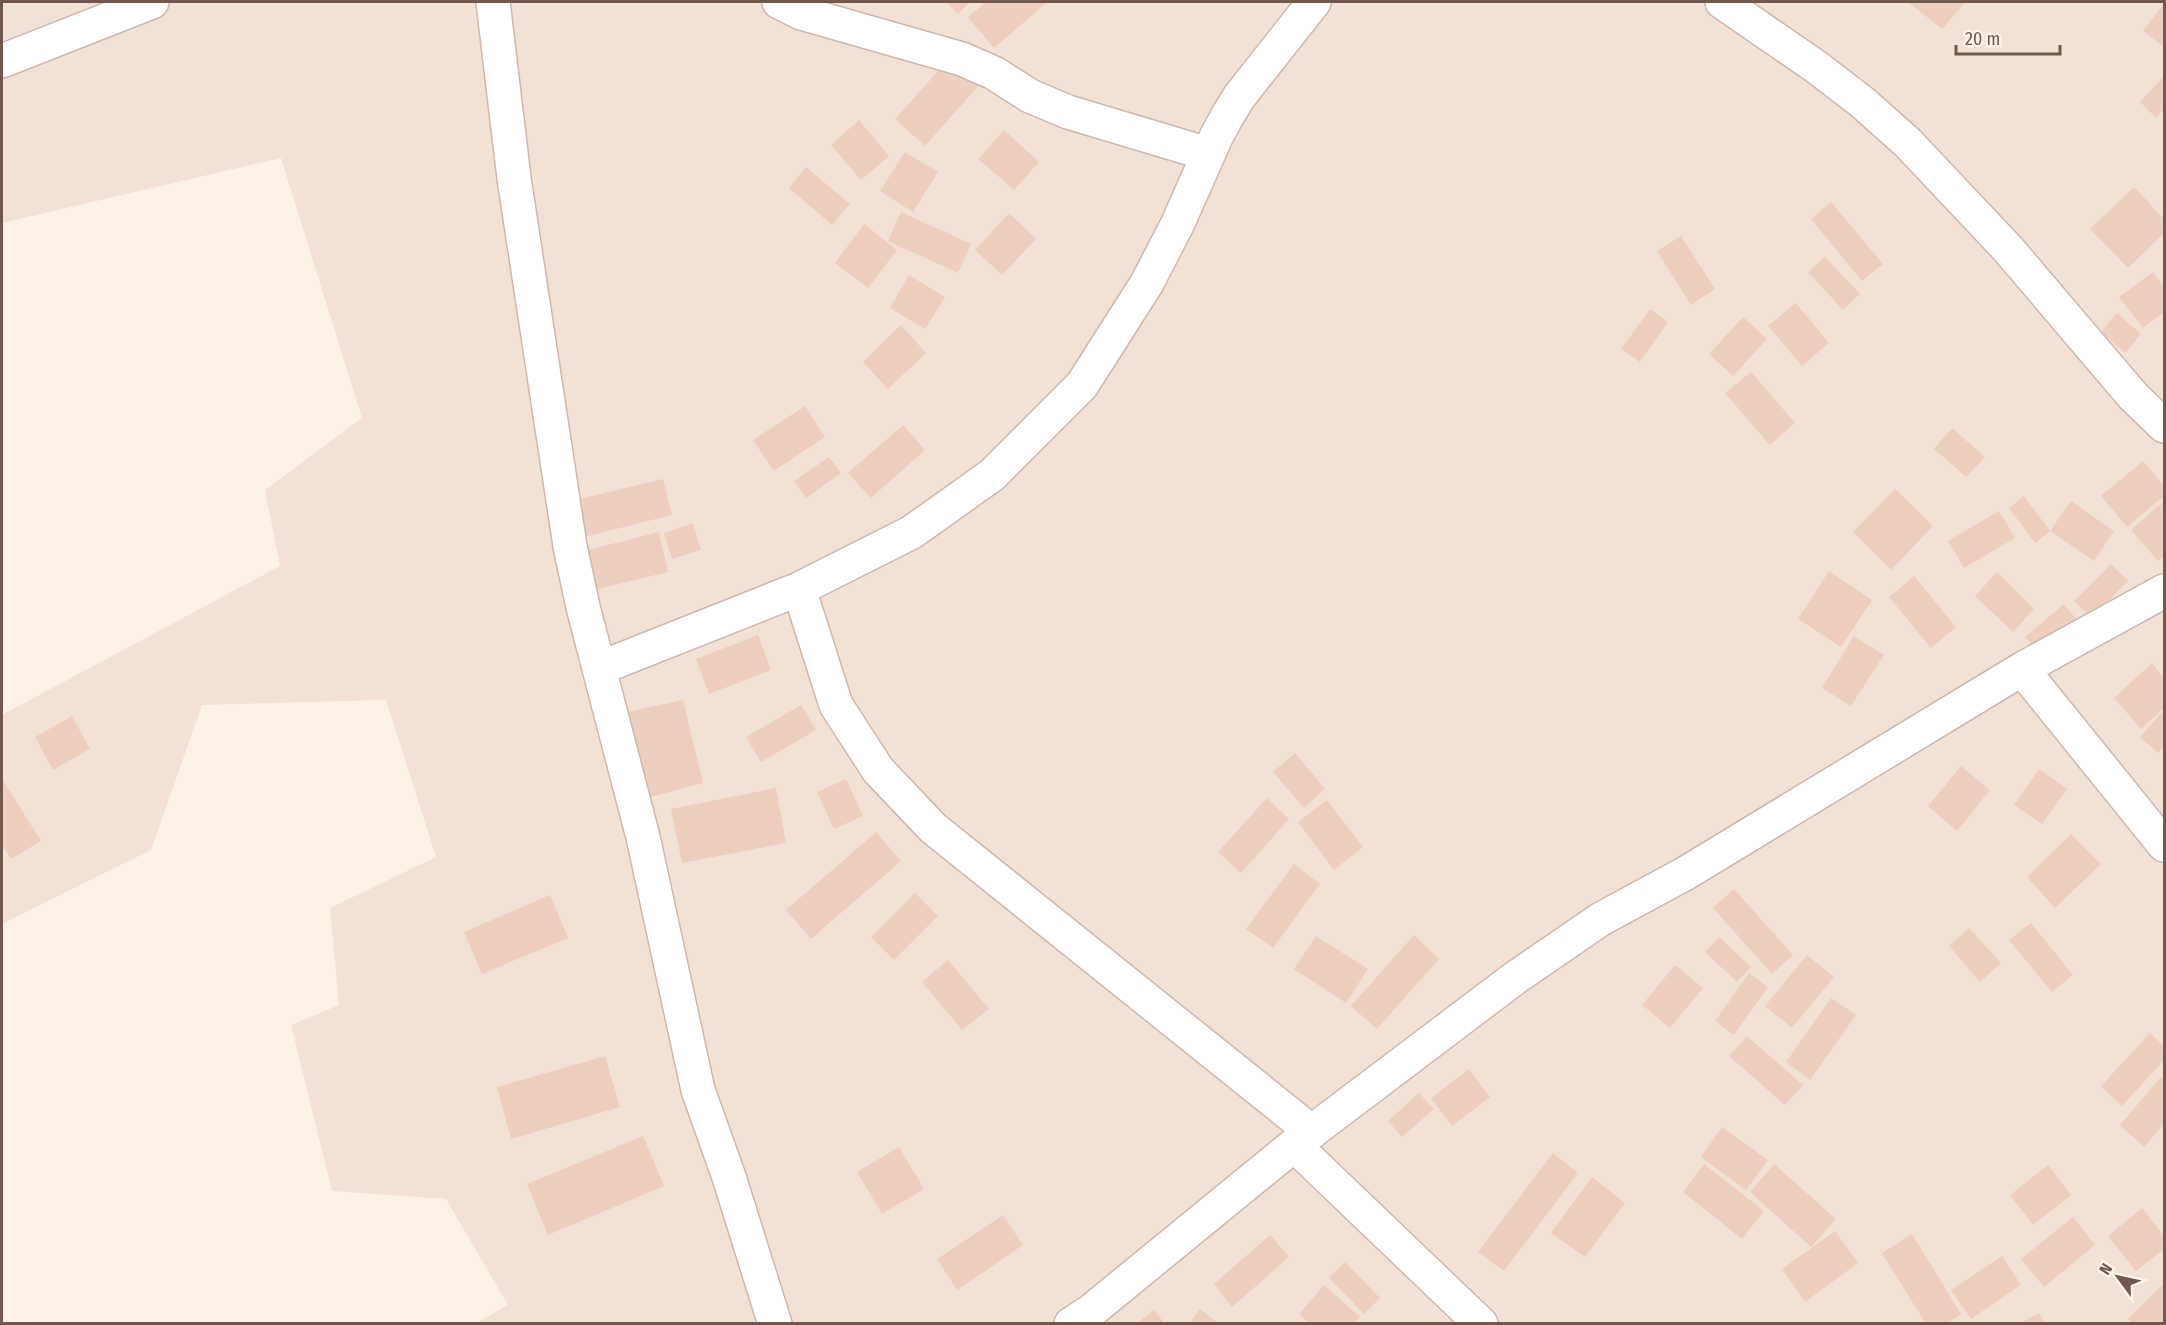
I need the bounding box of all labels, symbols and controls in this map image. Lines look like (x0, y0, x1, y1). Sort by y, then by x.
scale bar (1956, 18, 2060, 56)
text: 20 m (1965, 28, 2000, 50)
north arrow (2088, 1247, 2148, 1307)
text: N (2095, 1260, 2116, 1278)

